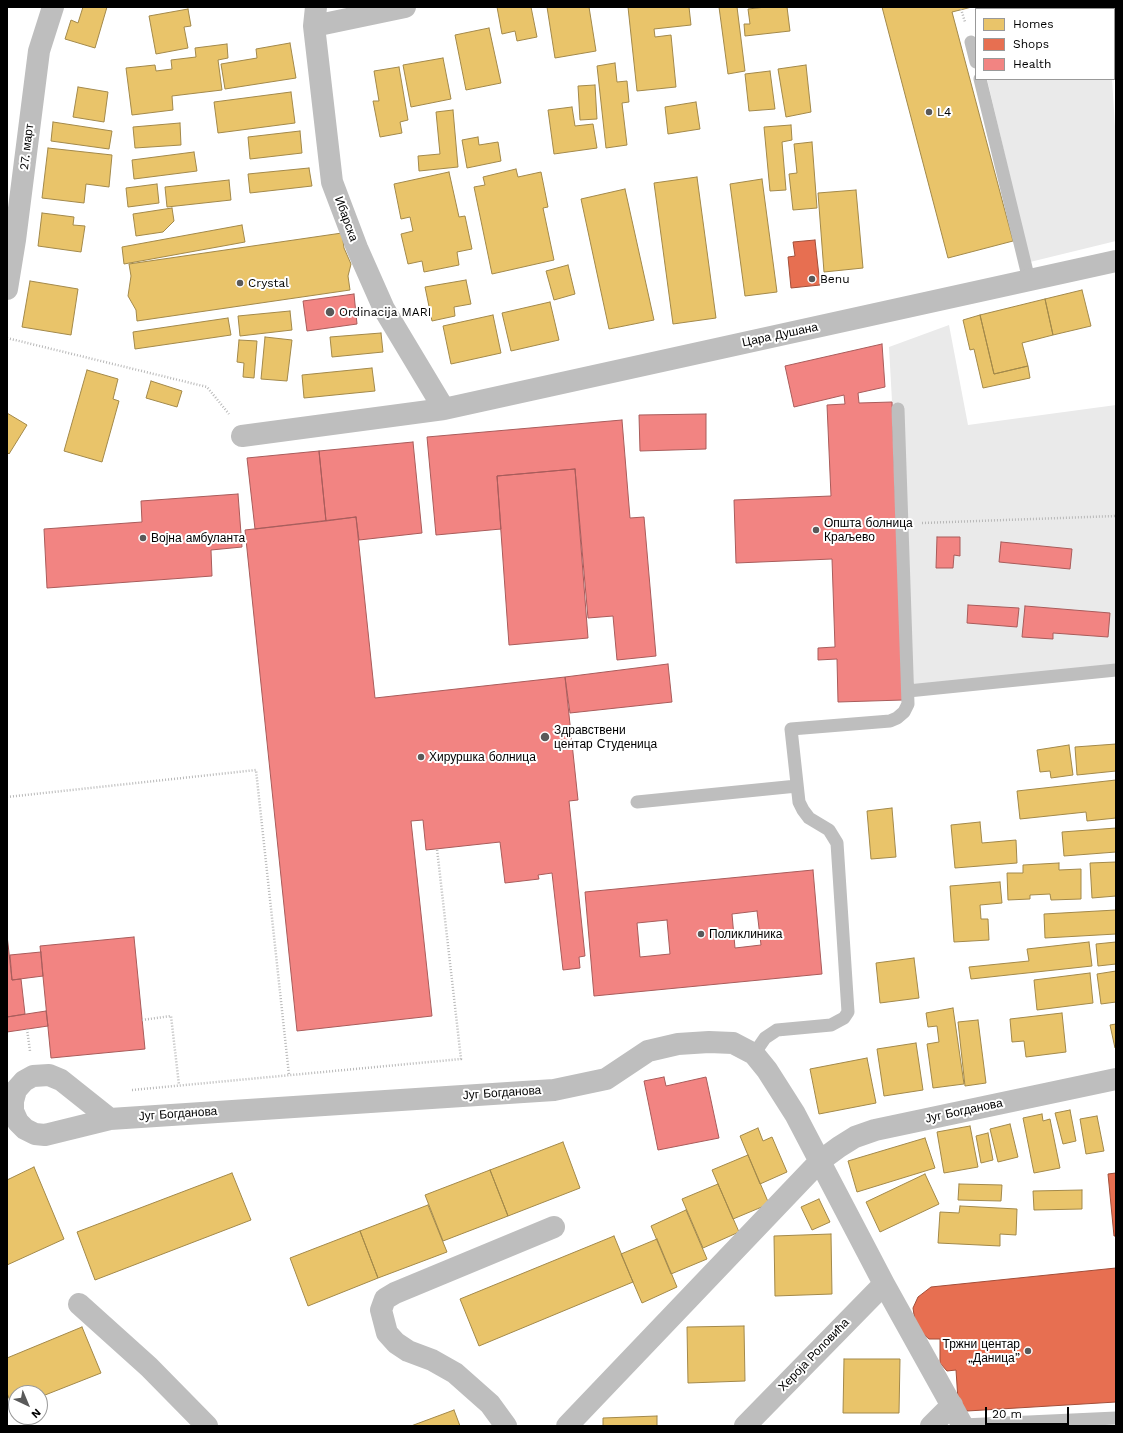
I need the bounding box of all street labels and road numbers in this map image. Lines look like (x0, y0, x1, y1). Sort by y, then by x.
street label: 27. март (17, 123, 37, 171)
street label: Ибарска (331, 195, 361, 243)
street label: Цара Душана (741, 320, 819, 350)
street label: Југ Богданова (462, 1083, 542, 1103)
street label: Југ Богданова (924, 1096, 1004, 1126)
street label: Југ Богданова (138, 1104, 218, 1124)
street label: Хероја Роловића (776, 1316, 852, 1394)

